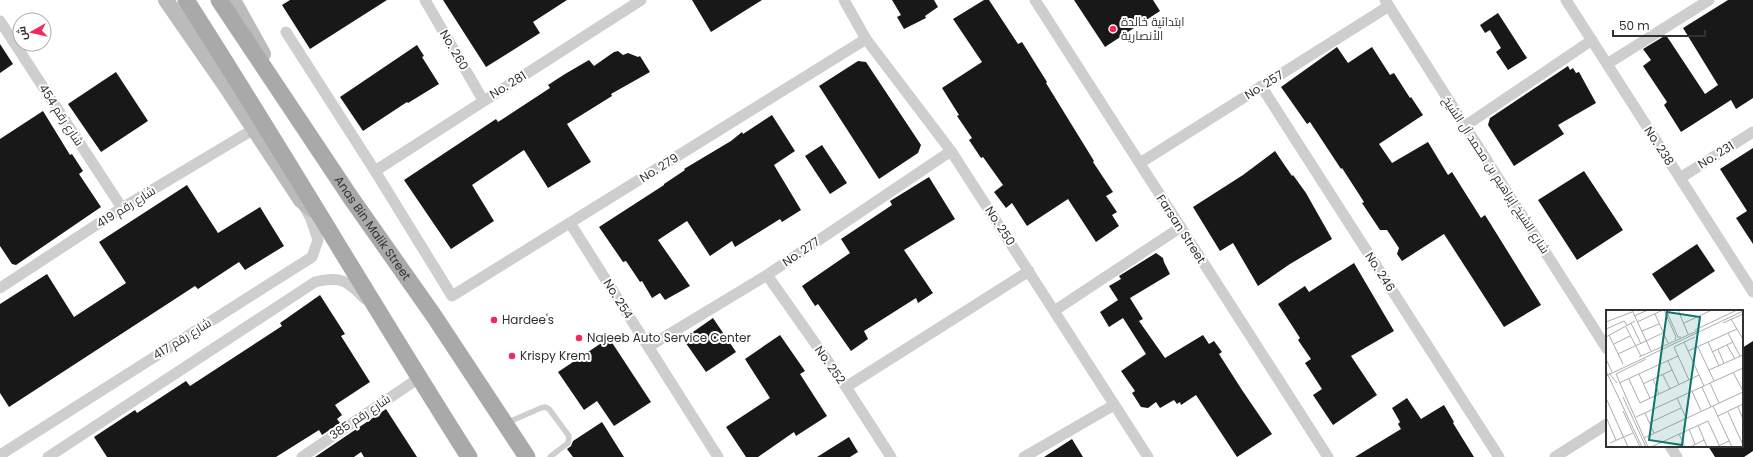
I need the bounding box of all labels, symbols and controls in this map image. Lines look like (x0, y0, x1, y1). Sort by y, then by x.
north arrow (12, 12, 52, 52)
scale bar (1613, 12, 1705, 38)
place label: ابتدائية خالدة الأنصارية (1121, 13, 1184, 44)
text: 50 m (1619, 17, 1650, 34)
marker: ابتدائية خالدة الأنصارية (1108, 24, 1118, 34)
text: ش (13, 25, 31, 41)
street label: No. 260 (436, 26, 473, 73)
street label: No. 257 (1241, 66, 1287, 103)
street label: No. 281 (486, 67, 529, 102)
street label: شارع رقم 454 (35, 80, 88, 149)
street label: شارع الشيخ إبراهيم بن محمد آل الشيخ (1439, 93, 1554, 257)
street label: No. 238 (1640, 123, 1678, 169)
street label: No. 231 (1694, 137, 1737, 172)
street label: No. 279 (636, 149, 681, 186)
street label: Anas Bin Malik Street (331, 172, 415, 283)
street label: شارع رقم 419 (93, 182, 159, 232)
street label: Farsan Street (1153, 191, 1210, 267)
street label: No. 250 (981, 203, 1019, 249)
street label: No. 277 (779, 233, 823, 270)
street label: No. 246 (1361, 249, 1400, 295)
street label: No. 254 (600, 276, 637, 322)
inset map (1606, 310, 1743, 447)
place label: Hardee's (502, 311, 554, 328)
street label: شارع رقم 417 (149, 314, 214, 363)
marker: Hardee's (489, 315, 499, 325)
place label: Najeeb Auto Service Center (587, 329, 752, 346)
marker: Najeeb Auto Service Center (574, 333, 584, 343)
street label: No. 252 (811, 342, 850, 387)
place label: Krispy Krem (520, 347, 590, 364)
marker: Krispy Krem (507, 351, 517, 361)
street label: شارع رقم 385 (326, 390, 394, 443)

